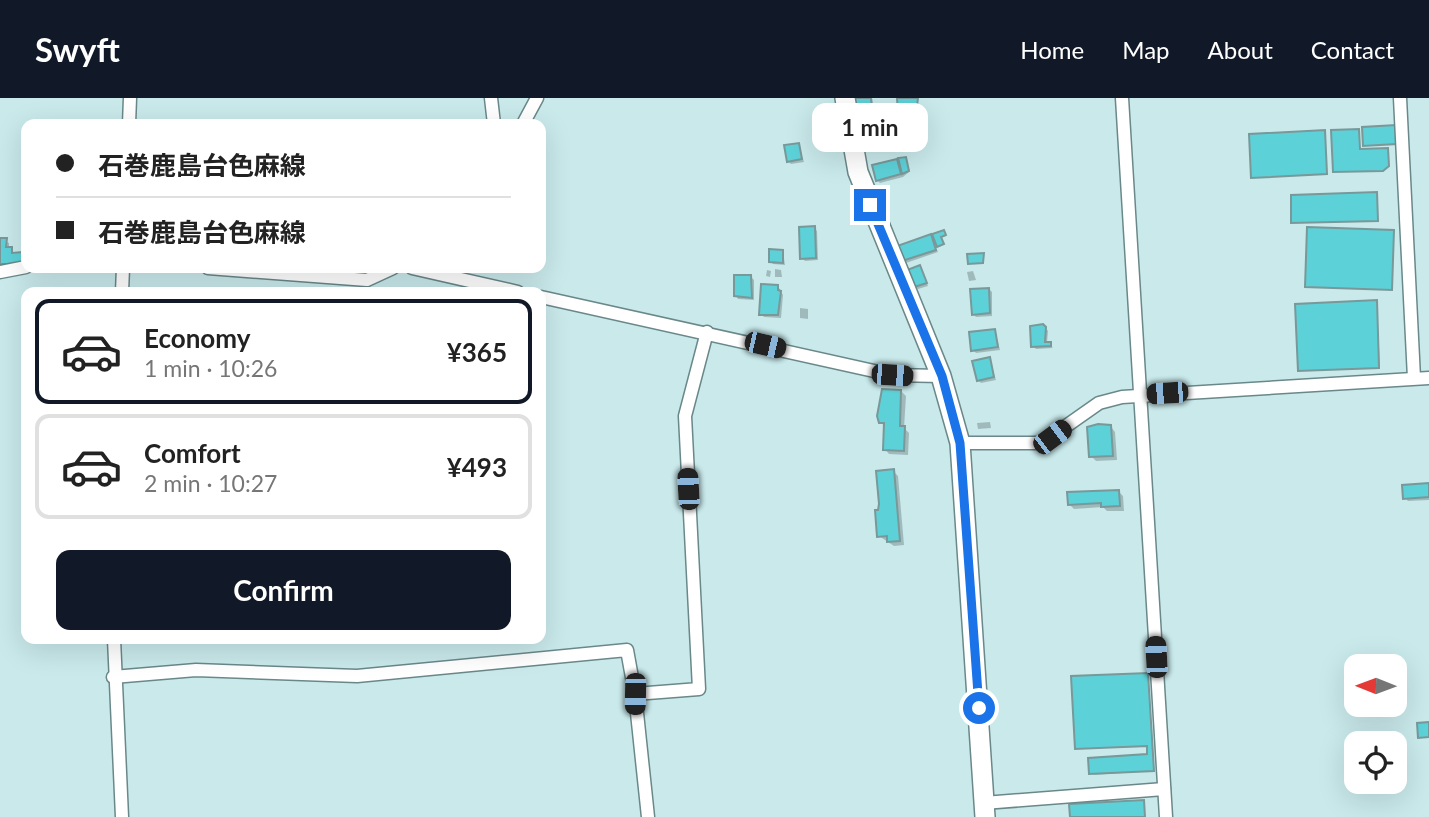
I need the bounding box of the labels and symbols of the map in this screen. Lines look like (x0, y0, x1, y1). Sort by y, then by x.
callout: 1 min (812, 104, 928, 153)
route end (854, 189, 886, 221)
car (743, 330, 788, 360)
car (871, 363, 914, 387)
car (1146, 381, 1189, 405)
car (1029, 416, 1076, 458)
car (677, 467, 700, 511)
car (1145, 635, 1168, 679)
north arrow (1344, 654, 1407, 718)
car (625, 673, 646, 715)
route start (963, 692, 995, 724)

